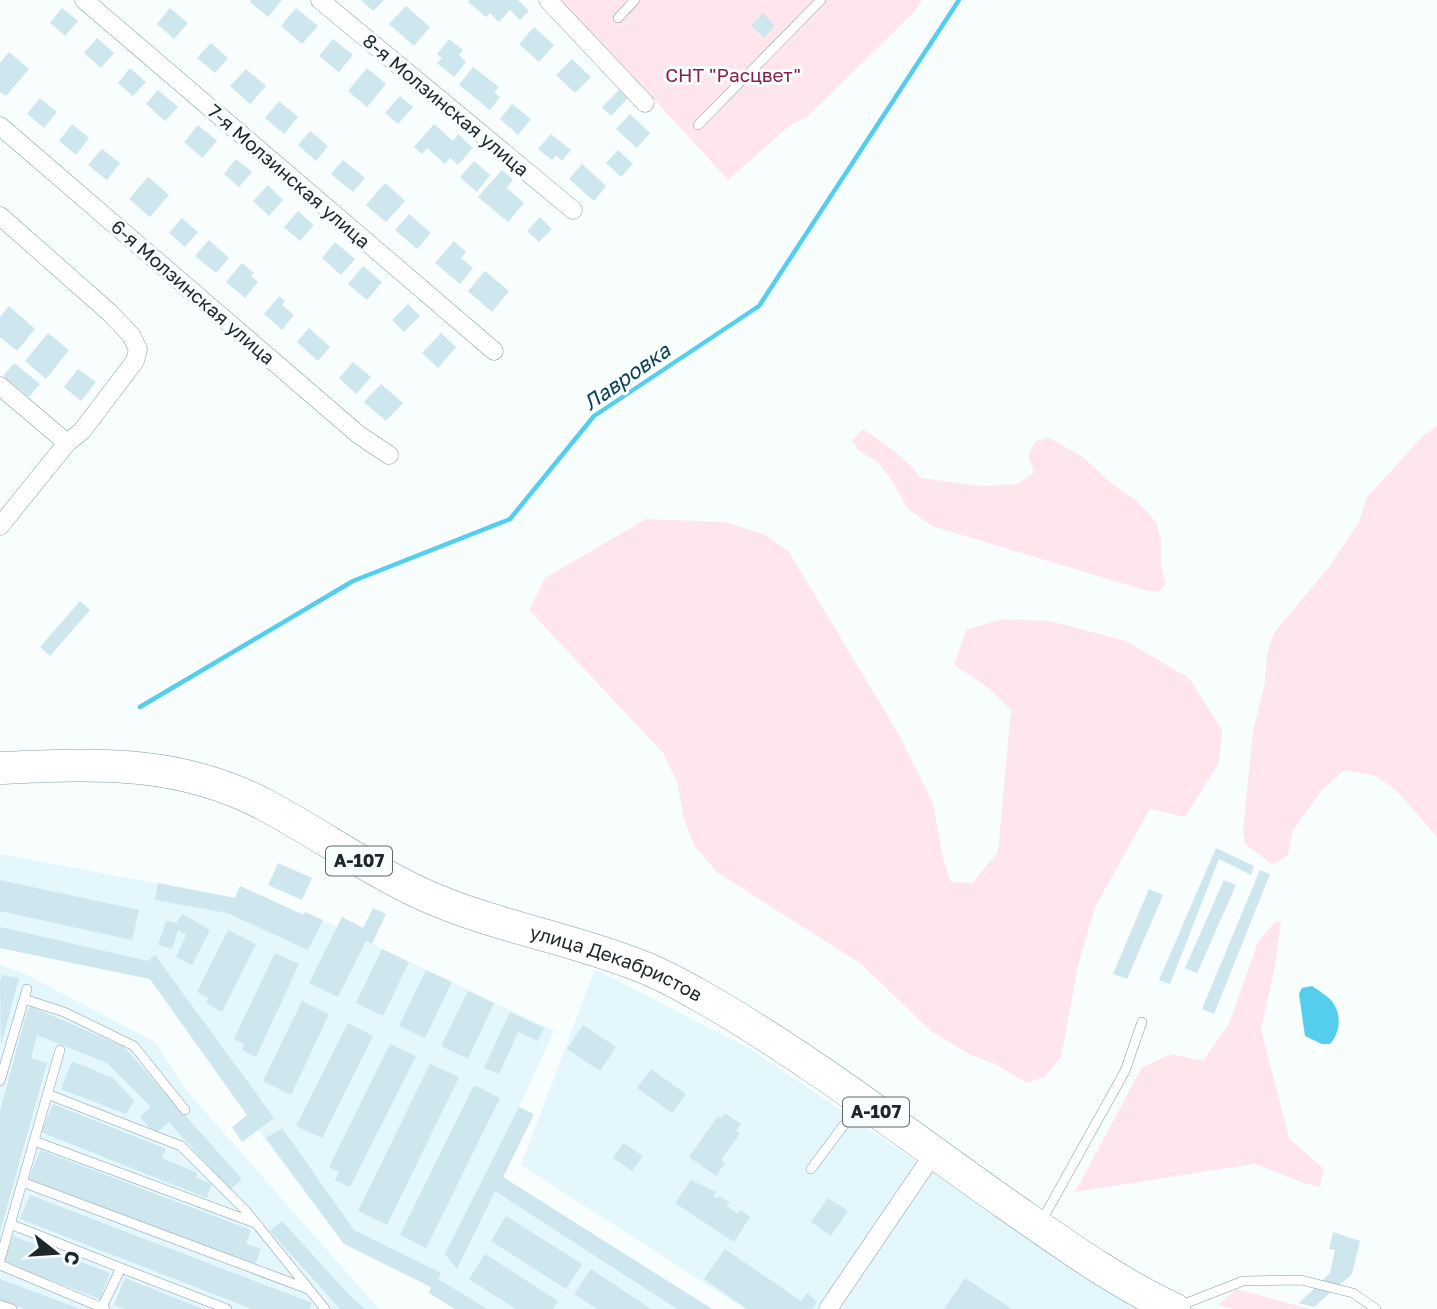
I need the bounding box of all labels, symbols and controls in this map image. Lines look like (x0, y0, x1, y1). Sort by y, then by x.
street label: 8-я Молзинская улица (359, 29, 534, 181)
park label: СНТ "Расцвет" (665, 63, 801, 86)
street label: 7-я Молзинская улица (203, 99, 375, 252)
street label: 6-я Молзинская улица (107, 214, 280, 369)
water label: Лавровка (578, 336, 676, 415)
road number: А-107 (326, 846, 392, 876)
street label: улица Декабристов (527, 920, 707, 1006)
road number: А-107 (843, 1098, 909, 1126)
north arrow (21, 1218, 91, 1288)
text: С (60, 1248, 86, 1268)

